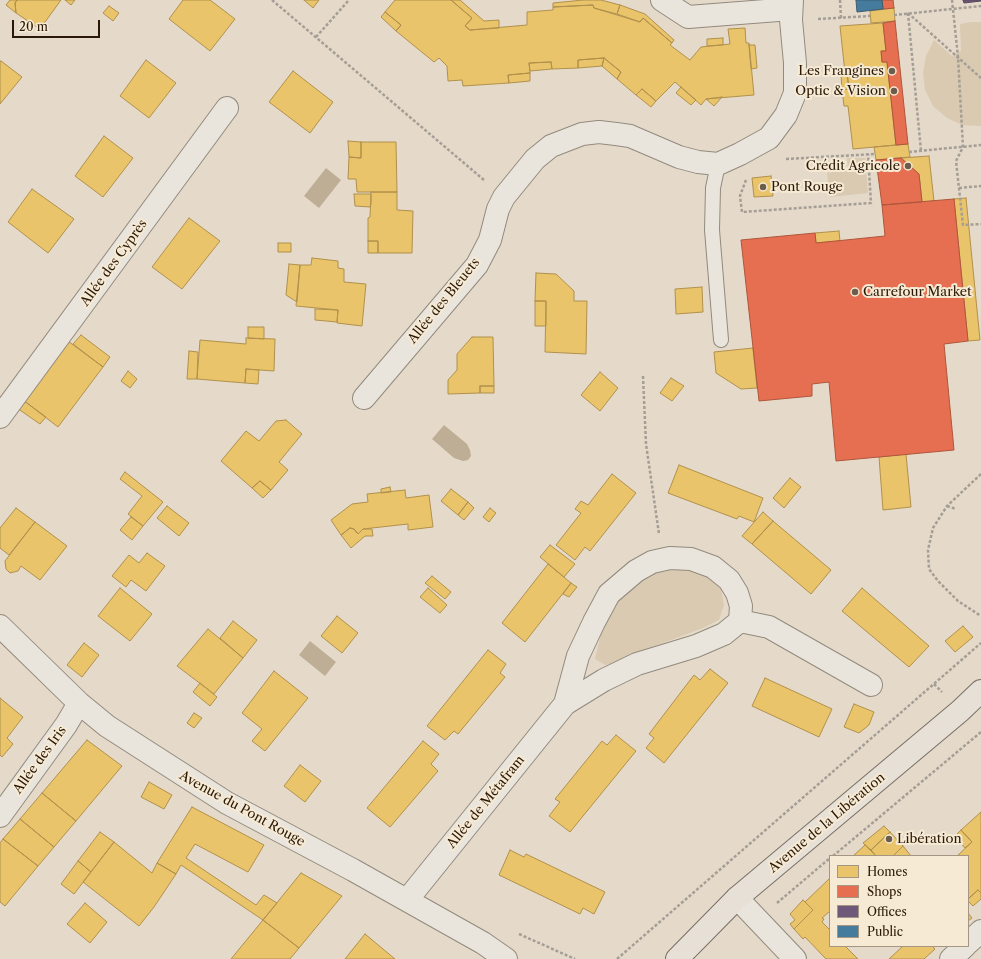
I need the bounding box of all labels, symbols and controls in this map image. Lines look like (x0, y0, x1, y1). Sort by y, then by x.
scale bar (14, 12, 102, 38)
text: 20 m (19, 19, 48, 34)
place label: Les Frangines (798, 63, 884, 79)
marker: Les Frangines (887, 66, 897, 76)
place label: Optic & Vision (795, 83, 886, 99)
marker: Optic & Vision (889, 86, 899, 96)
place label: Crédit Agricole (806, 158, 900, 174)
marker: Crédit Agricole (903, 161, 913, 171)
place label: Pont Rouge (771, 179, 843, 195)
marker: Pont Rouge (758, 182, 768, 192)
street label: Allée des Cyprès (77, 217, 151, 309)
street label: Allée des Bleuets (405, 255, 483, 347)
place label: Carrefour Market (863, 284, 972, 300)
marker: Carrefour Market (850, 287, 860, 297)
street label: Allée des Iris (10, 723, 70, 797)
street label: Allée de Métafram (444, 753, 528, 851)
street label: Avenue du Pont Rouge (177, 768, 307, 850)
street label: Avenue de la Libération (766, 770, 888, 876)
place label: Libération (897, 831, 962, 847)
marker: Libération (884, 834, 894, 844)
legend (829, 855, 969, 947)
text: Homes (867, 864, 907, 879)
text: Shops (867, 884, 902, 899)
text: Offices (867, 904, 907, 919)
text: Public (867, 924, 903, 939)

